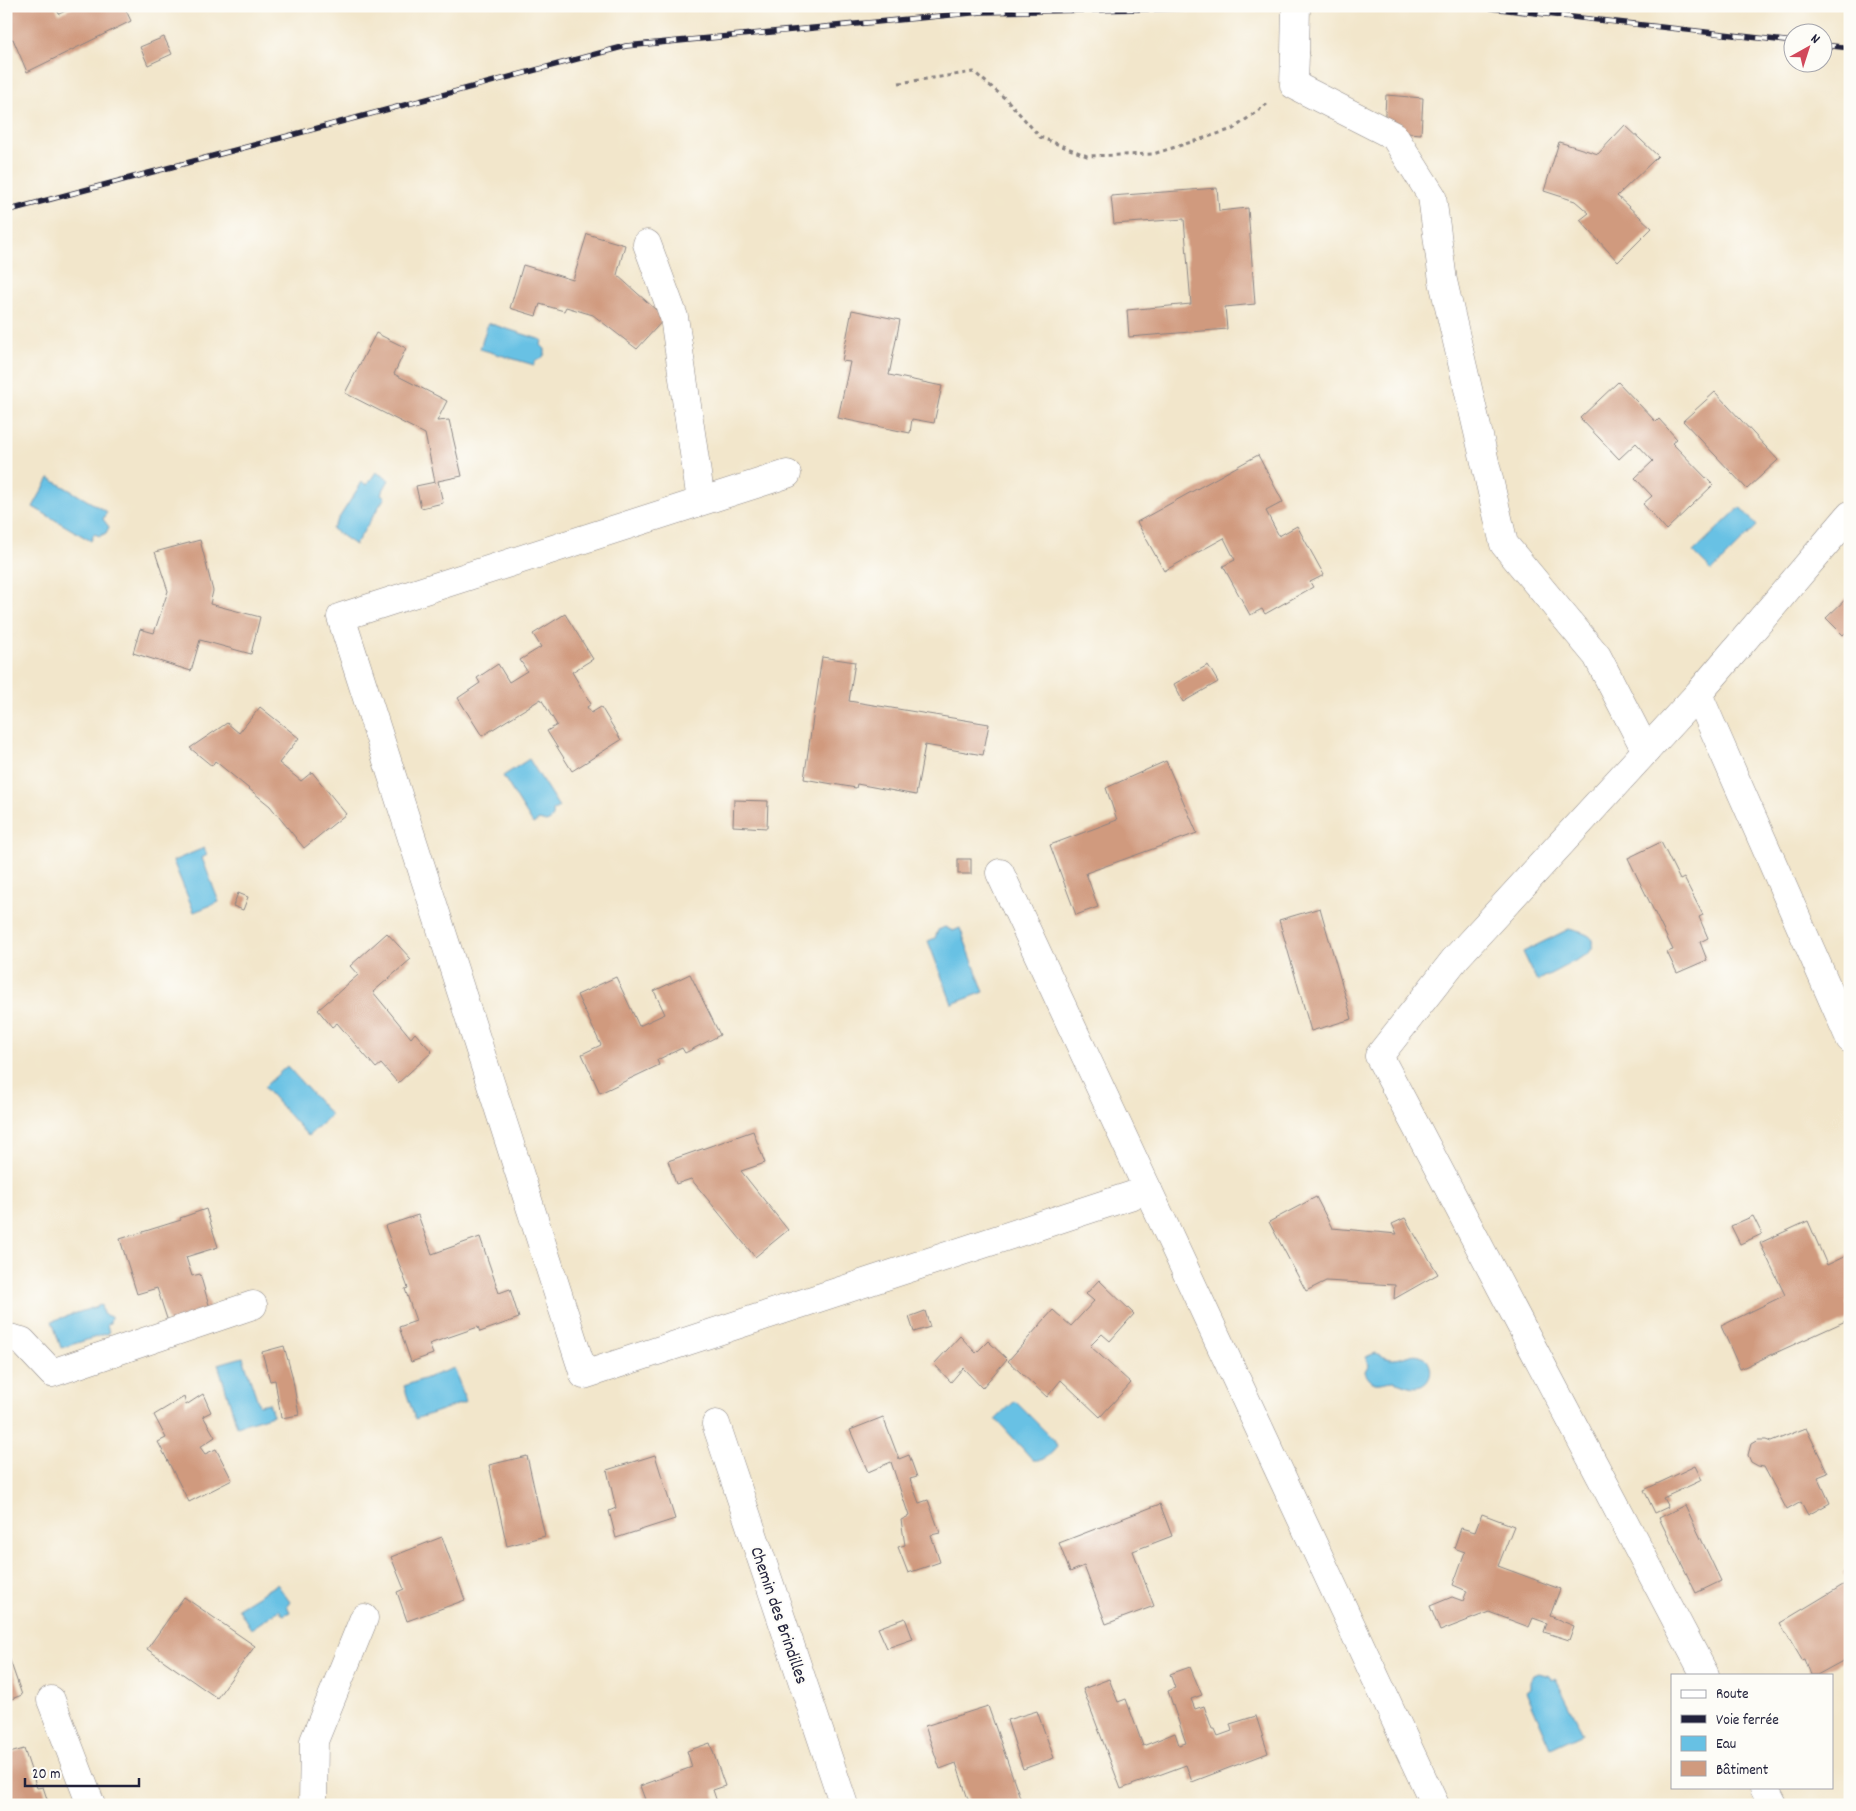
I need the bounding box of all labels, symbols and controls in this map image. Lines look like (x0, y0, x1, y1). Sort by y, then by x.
north arrow (1784, 22, 1834, 72)
text: N (1806, 30, 1824, 49)
street label: Chemin des Brindilles (742, 1544, 813, 1688)
legend (1671, 1674, 1834, 1788)
text: Route (1716, 1684, 1749, 1706)
text: Voie ferrée (1716, 1710, 1779, 1732)
text: Eau (1716, 1734, 1736, 1756)
scale bar (25, 1756, 139, 1788)
text: Bâtiment (1716, 1760, 1769, 1782)
text: 20 m (32, 1764, 60, 1786)

